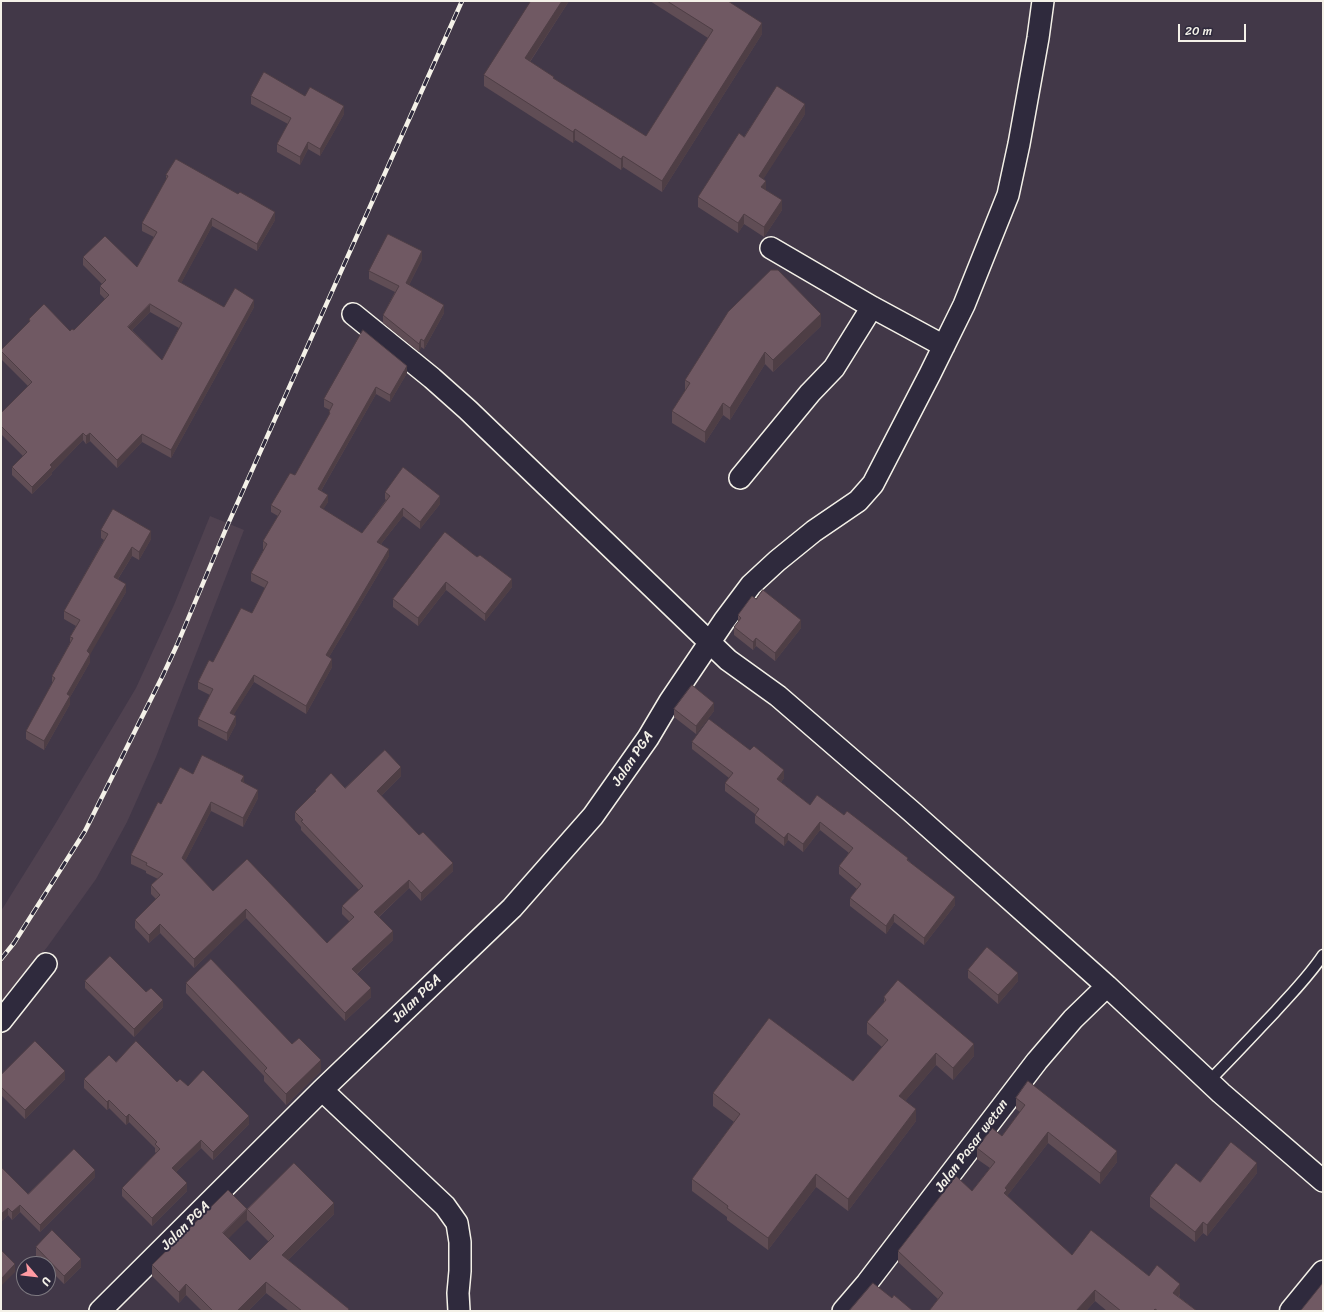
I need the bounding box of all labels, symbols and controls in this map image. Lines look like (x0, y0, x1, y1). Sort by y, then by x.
scale bar (1180, 16, 1248, 42)
text: 20 m (1185, 20, 1212, 42)
street label: Jalan PGA (609, 729, 657, 789)
street label: Jalan PGA (389, 971, 445, 1027)
street label: Jalan Pasar wetan (932, 1096, 1012, 1196)
street label: Jalan PGA (158, 1198, 214, 1254)
north arrow (16, 1256, 56, 1296)
text: U (36, 1274, 56, 1289)

